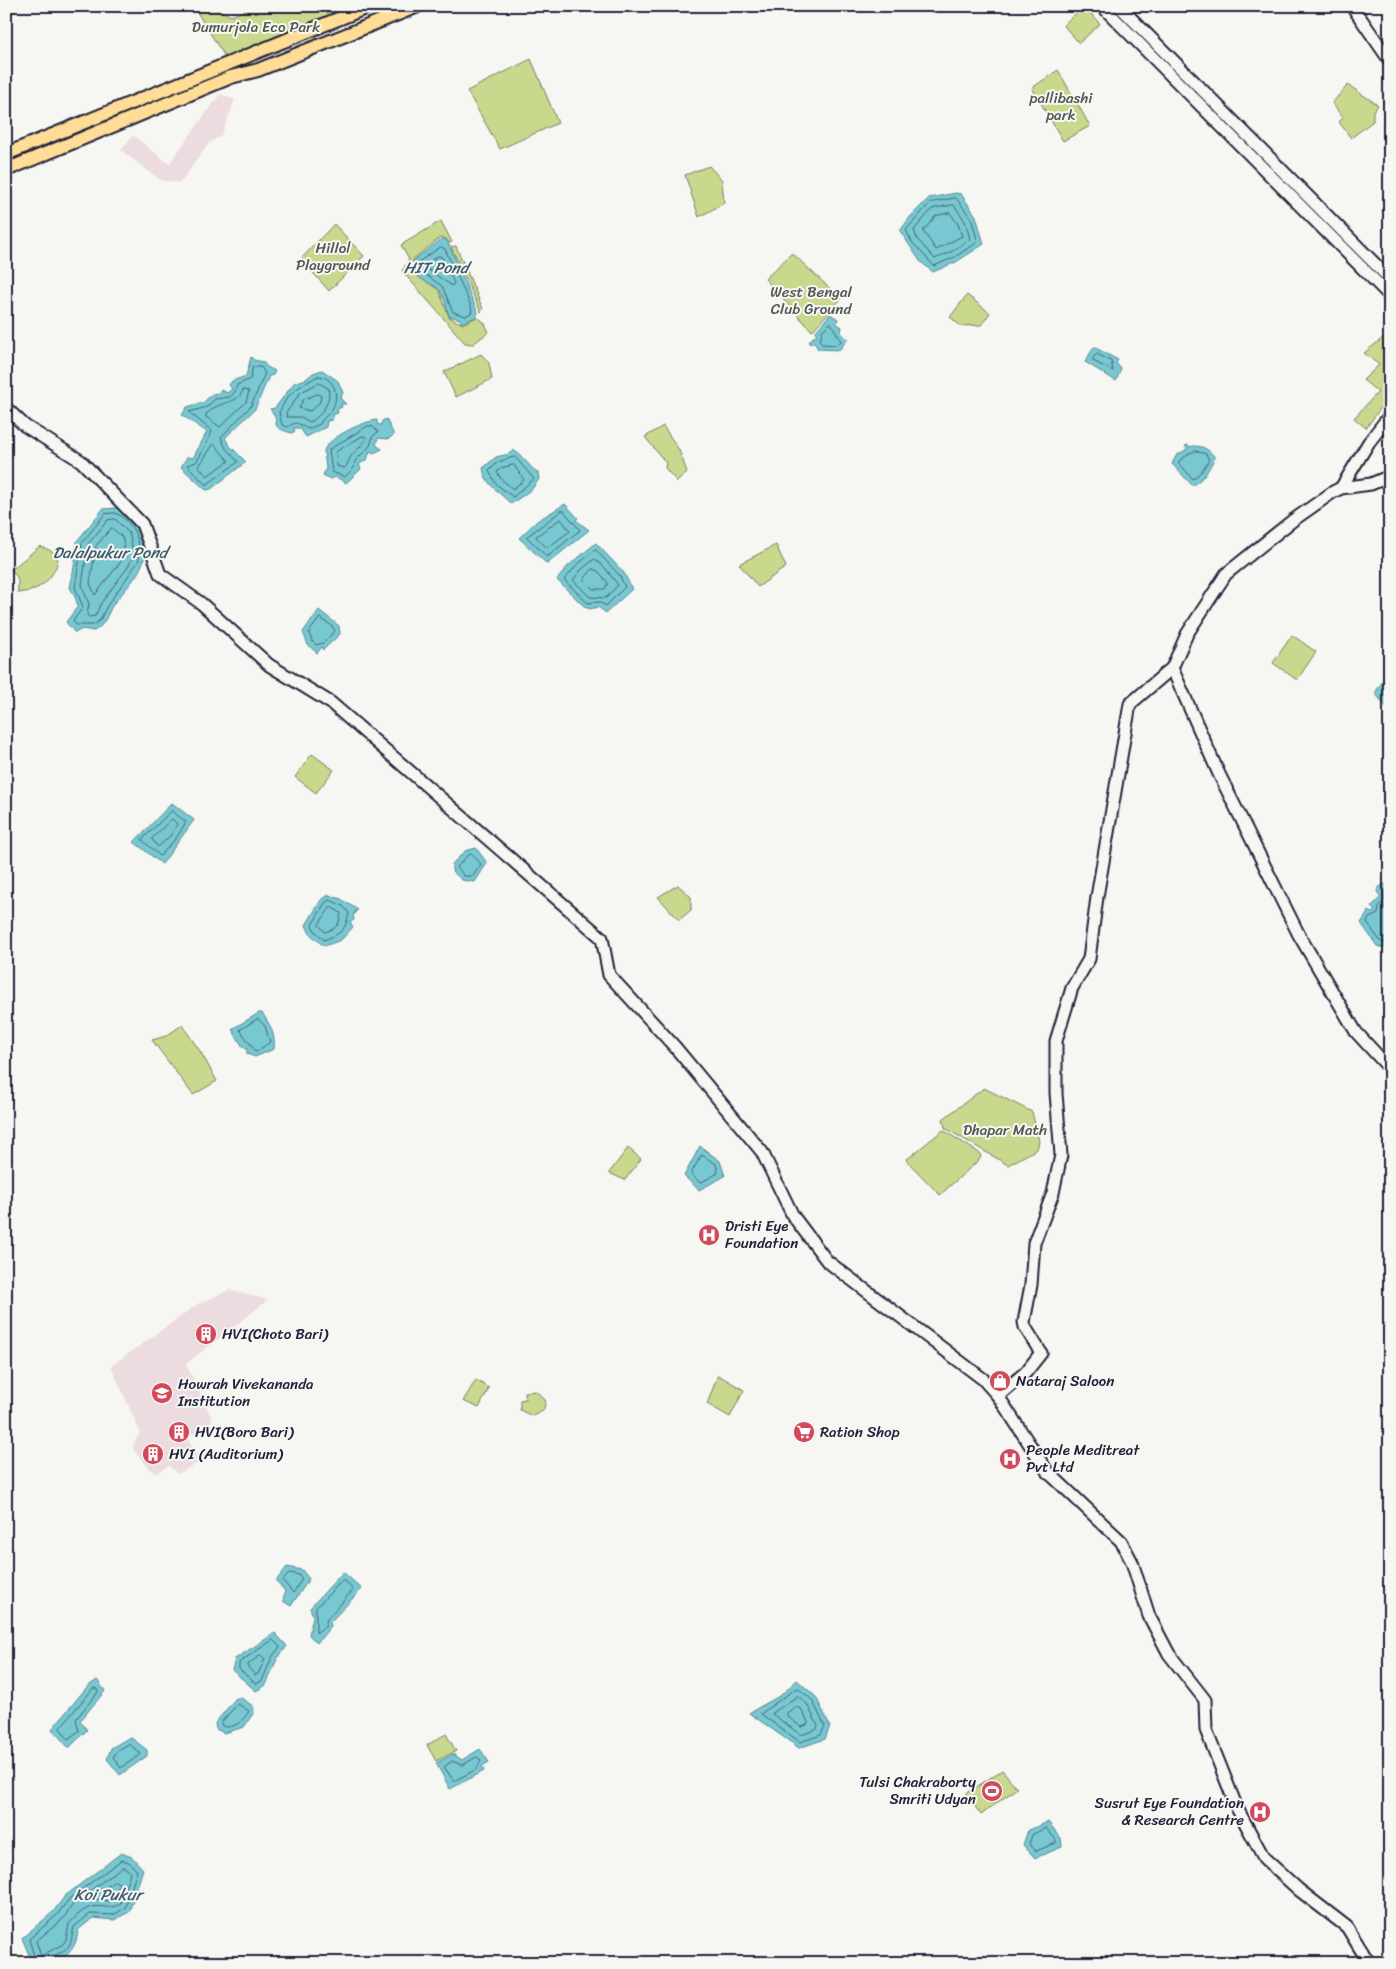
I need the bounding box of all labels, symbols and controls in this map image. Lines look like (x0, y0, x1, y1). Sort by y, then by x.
park label: Dumurjola Eco Park (192, 14, 321, 40)
park label: pallibashi park (1029, 85, 1093, 128)
park label: Hillol Playground (296, 235, 371, 278)
water label: HIT Pond (404, 253, 473, 282)
park label: West Bengal Club Ground (770, 279, 852, 322)
water label: Dalalpukur Pond (53, 538, 172, 567)
park label: Dhapar Math (963, 1117, 1047, 1143)
place label: Dristi Eye Foundation (725, 1213, 798, 1256)
hospital icon: Dristi Eye Foundation (697, 1223, 721, 1247)
place label: HVI(Choto Bari) (222, 1321, 329, 1347)
building icon: HVI(Choto Bari) (194, 1322, 218, 1346)
place label: Nataraj Saloon (1016, 1368, 1114, 1394)
shop icon: Nataraj Saloon (988, 1369, 1012, 1393)
place label: Howrah Vivekananda Institution (177, 1371, 314, 1414)
school or university icon: Howrah Vivekananda Institution (150, 1381, 174, 1405)
place label: HVI(Boro Bari) (195, 1419, 294, 1445)
place label: Ration Shop (820, 1419, 900, 1445)
building icon: HVI(Boro Bari) (167, 1420, 191, 1444)
supermarket icon: Ration Shop (792, 1420, 816, 1444)
place label: People Meditreat Pvt Ltd (1026, 1437, 1140, 1480)
place label: HVI (Auditorium) (169, 1441, 283, 1467)
building icon: HVI (Auditorium) (141, 1442, 165, 1466)
hospital icon: People Meditreat Pvt Ltd (998, 1447, 1022, 1471)
place label: Tulsi Chakraborty Smriti Udyan (859, 1769, 976, 1812)
sports icon: Tulsi Chakraborty Smriti Udyan (980, 1779, 1004, 1803)
place label: Susrut Eye Foundation & Research Centre (1095, 1790, 1244, 1833)
hospital icon: Susrut Eye Foundation & Research Centre (1248, 1800, 1272, 1824)
water label: Koi Pukur (74, 1880, 145, 1909)

